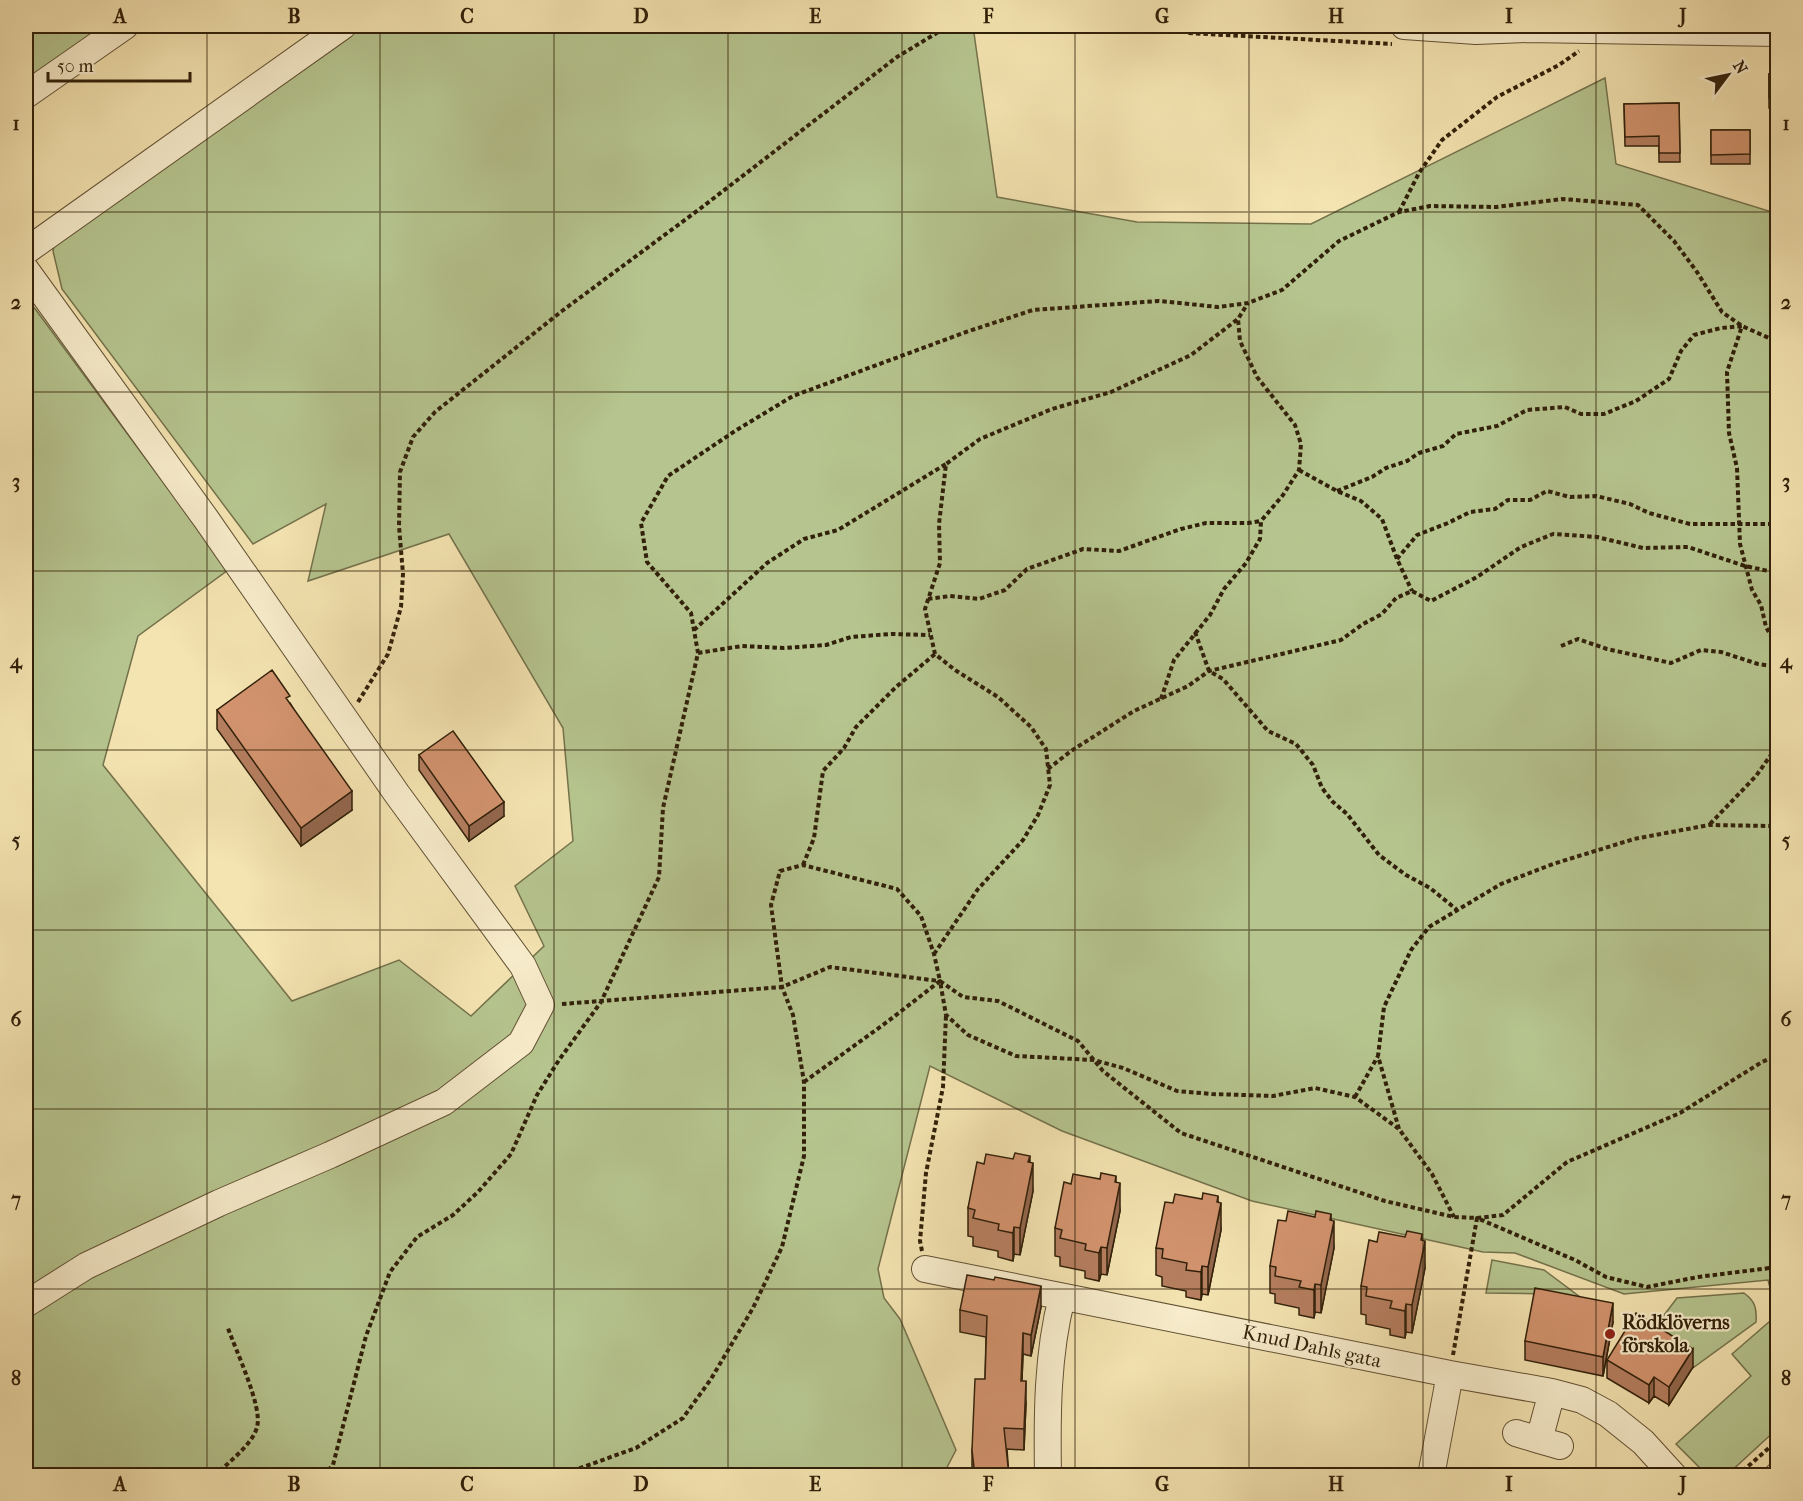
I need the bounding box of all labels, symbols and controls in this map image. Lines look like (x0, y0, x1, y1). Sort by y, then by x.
text: A (112, 5, 128, 28)
text: B (287, 5, 301, 28)
text: C (460, 5, 474, 28)
text: D (633, 5, 649, 28)
text: E (809, 5, 821, 28)
text: F (982, 5, 994, 28)
text: G (1155, 5, 1169, 28)
text: H (1328, 5, 1344, 28)
text: I (1505, 5, 1513, 28)
text: J (1677, 5, 1687, 28)
scale bar (48, 45, 190, 83)
north arrow (1698, 45, 1758, 105)
text: 50 m (57, 56, 94, 77)
text: N (1729, 57, 1752, 78)
text: 1 (12, 112, 20, 135)
text: 1 (1782, 112, 1790, 135)
text: 2 (11, 291, 21, 314)
text: 2 (1781, 291, 1791, 314)
text: 3 (12, 470, 20, 493)
text: 3 (1782, 470, 1790, 493)
text: 4 (9, 650, 23, 674)
text: 4 (1779, 650, 1793, 674)
text: 5 (12, 829, 21, 852)
text: 5 (1782, 829, 1791, 852)
text: 6 (11, 1008, 23, 1031)
text: 6 (1781, 1008, 1793, 1031)
text: 7 (10, 1188, 21, 1211)
text: 7 (1780, 1188, 1791, 1211)
place label: Rödklöverns förskola (1621, 1311, 1730, 1357)
street label: Knud Dahls gata (1240, 1321, 1384, 1373)
marker: Rödklöverns förskola (1603, 1327, 1617, 1341)
text: 8 (11, 1367, 21, 1390)
text: 8 (1781, 1367, 1791, 1390)
text: A (112, 1473, 128, 1496)
text: B (287, 1473, 301, 1496)
text: C (460, 1473, 474, 1496)
text: D (633, 1473, 649, 1496)
text: E (809, 1473, 821, 1496)
text: F (982, 1473, 994, 1496)
text: G (1155, 1473, 1169, 1496)
text: H (1328, 1473, 1344, 1496)
text: I (1505, 1473, 1513, 1496)
text: J (1677, 1473, 1687, 1496)

